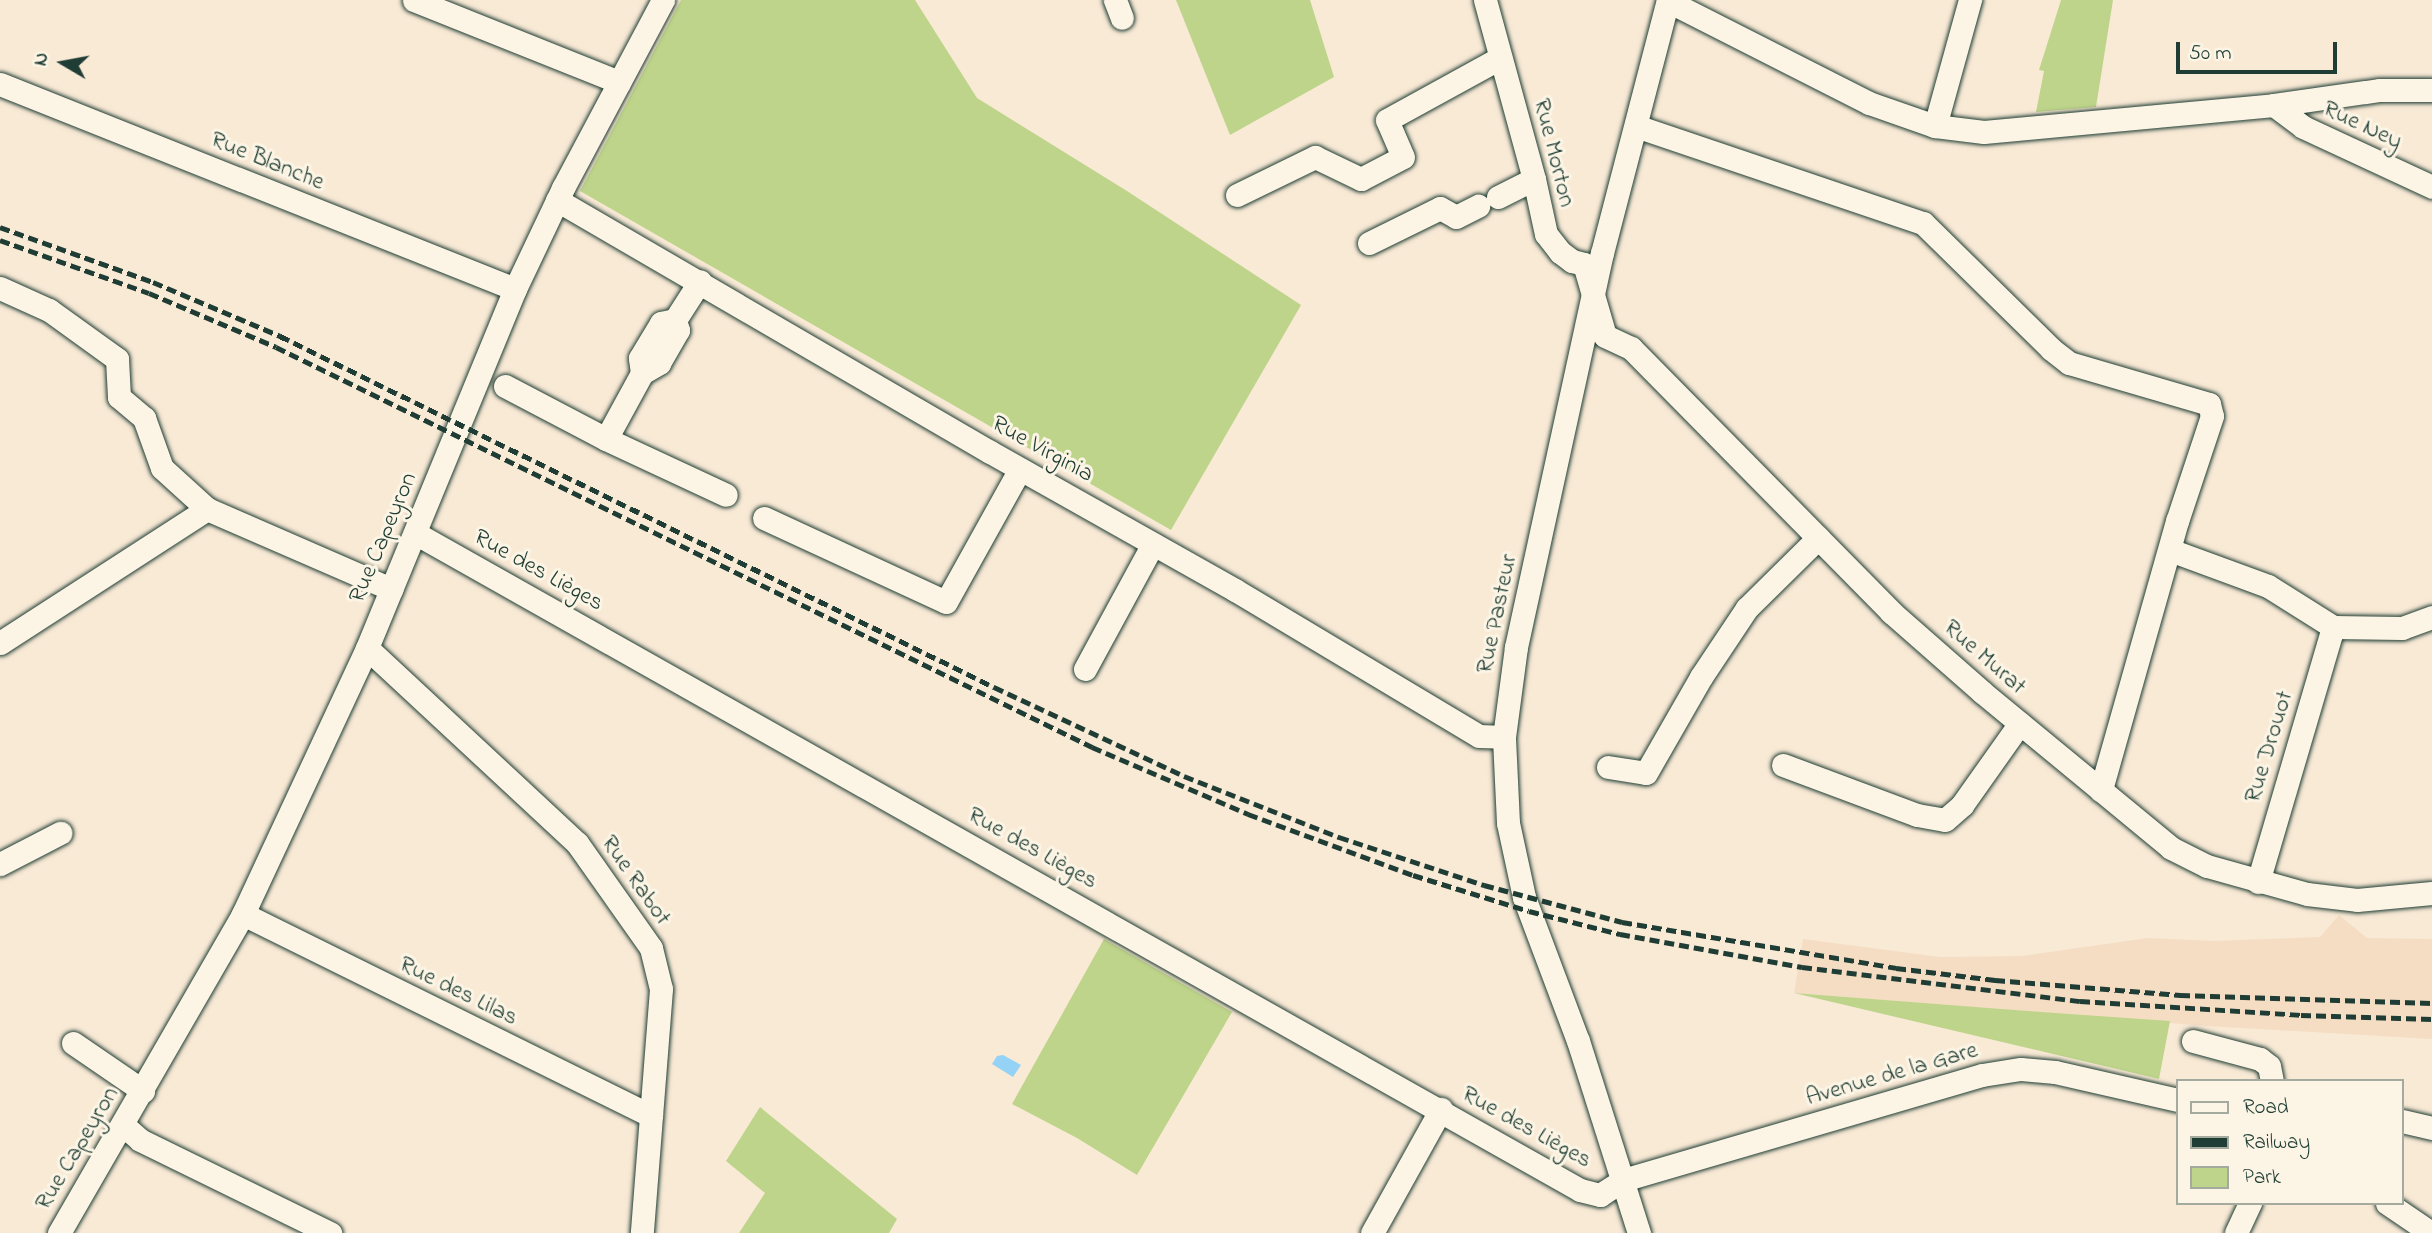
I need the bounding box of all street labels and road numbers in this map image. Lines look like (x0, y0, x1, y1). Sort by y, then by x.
street label: Rue Ney (2318, 95, 2406, 157)
street label: Rue Morton (1526, 96, 1580, 210)
street label: Rue Blanche (206, 126, 328, 198)
street label: Rue Virginia (986, 410, 1098, 490)
street label: Rue Capeyron (344, 469, 424, 607)
street label: Rue des Lièges (468, 524, 608, 618)
street label: Rue Pasteur (1471, 552, 1525, 676)
street label: Rue Murat (1937, 614, 2031, 702)
street label: Rue Drouot (2239, 688, 2301, 806)
street label: Rue des Lièges (962, 802, 1102, 896)
street label: Rue Rabot (594, 831, 676, 931)
street label: Rue des Lilas (394, 951, 522, 1033)
street label: Avenue de la Gare (1803, 1037, 1981, 1113)
street label: Rue des Lièges (1456, 1081, 1596, 1175)
street label: Rue Capeyron (30, 1082, 126, 1216)

